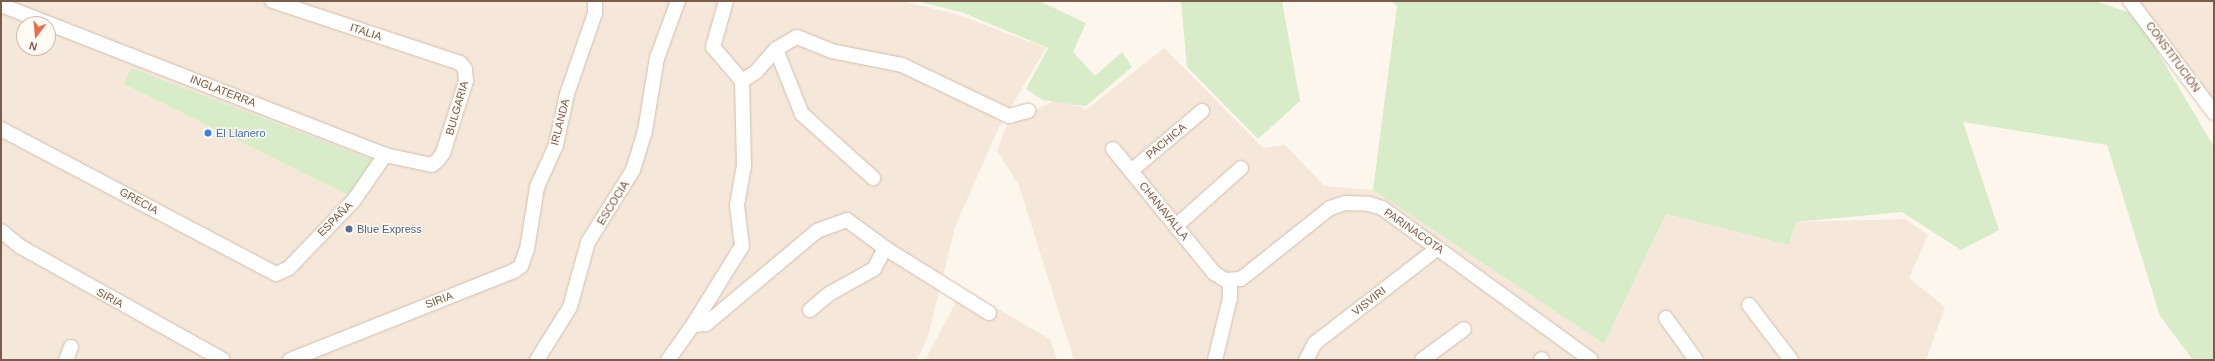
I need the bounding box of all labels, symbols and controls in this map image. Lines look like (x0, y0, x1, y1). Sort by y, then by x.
north arrow (16, 16, 56, 56)
street label: CONSTITUCIÓN (2143, 19, 2203, 95)
street label: ITALIA (348, 21, 384, 43)
text: N (27, 40, 38, 53)
street label: INGLATERRA (188, 72, 258, 110)
street label: BULGARIA (443, 79, 471, 137)
street label: IRLANDA (548, 97, 572, 147)
street label: PACHICA (1143, 120, 1189, 162)
place label: El Llanero (216, 126, 266, 140)
marker: El Llanero (203, 128, 213, 138)
street label: ESCOCIA (594, 179, 632, 227)
street label: CHANAVALLA (1136, 179, 1192, 243)
street label: GRECIA (117, 185, 161, 217)
street label: ESPAÑA (315, 199, 355, 239)
street label: PARINACOTA (1382, 206, 1446, 256)
place label: Blue Express (357, 222, 422, 236)
marker: Blue Express (344, 224, 354, 234)
street label: VISVIRI (1350, 284, 1388, 318)
street label: SIRIA (94, 285, 126, 311)
street label: SIRIA (423, 289, 455, 311)

